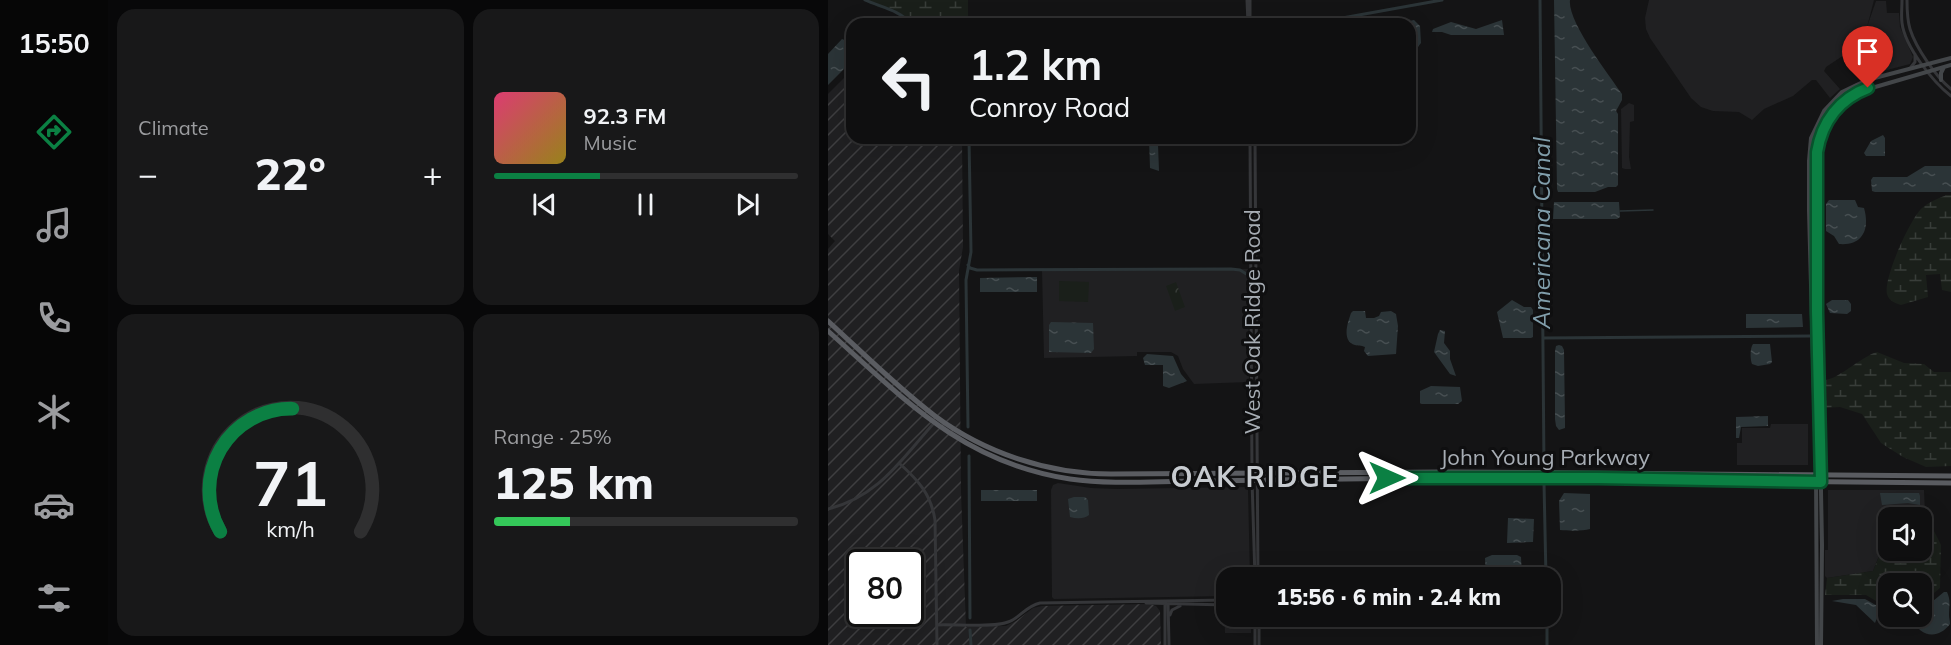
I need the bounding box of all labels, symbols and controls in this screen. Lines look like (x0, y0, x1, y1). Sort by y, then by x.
text: 15:50 (18, 26, 90, 60)
pin (1842, 26, 1893, 88)
icon: arrive (1851, 35, 1884, 68)
text: 1.2 km (969, 38, 1102, 91)
icon: left (870, 42, 948, 120)
text: Conroy Road (969, 90, 1130, 124)
text: 92.3 FM (584, 102, 666, 130)
icon: directions (33, 111, 75, 153)
text: Climate (138, 115, 209, 140)
text: Music (584, 130, 637, 155)
water label: Americana Canal (1526, 137, 1556, 330)
text: 22° (255, 145, 326, 201)
text: − (138, 153, 158, 194)
text: + (423, 153, 443, 194)
icon: previous (528, 188, 561, 221)
icon: pause (629, 188, 662, 221)
icon: next (731, 188, 764, 221)
icon: music (33, 204, 75, 246)
street label: West Oak Ridge Road (1238, 209, 1266, 435)
icon: phone (33, 297, 75, 339)
icon: climate (33, 391, 75, 433)
text: Range · 25% (494, 424, 612, 449)
text: 71 (253, 443, 328, 522)
street label: John Young Parkway (1440, 443, 1650, 471)
position arrow (1355, 446, 1419, 510)
text: 125 km (494, 454, 654, 510)
district label: OAK RIDGE (1171, 459, 1339, 494)
icon: car (33, 484, 75, 526)
map controls (1878, 507, 1932, 627)
button: sound (1878, 507, 1932, 561)
text: km/h (266, 515, 314, 542)
speed limit sign: 80 (846, 549, 924, 627)
button: search (1878, 573, 1932, 627)
icon: filters (33, 577, 75, 619)
text: 15:56 · 6 min · 2.4 km (1276, 583, 1501, 611)

